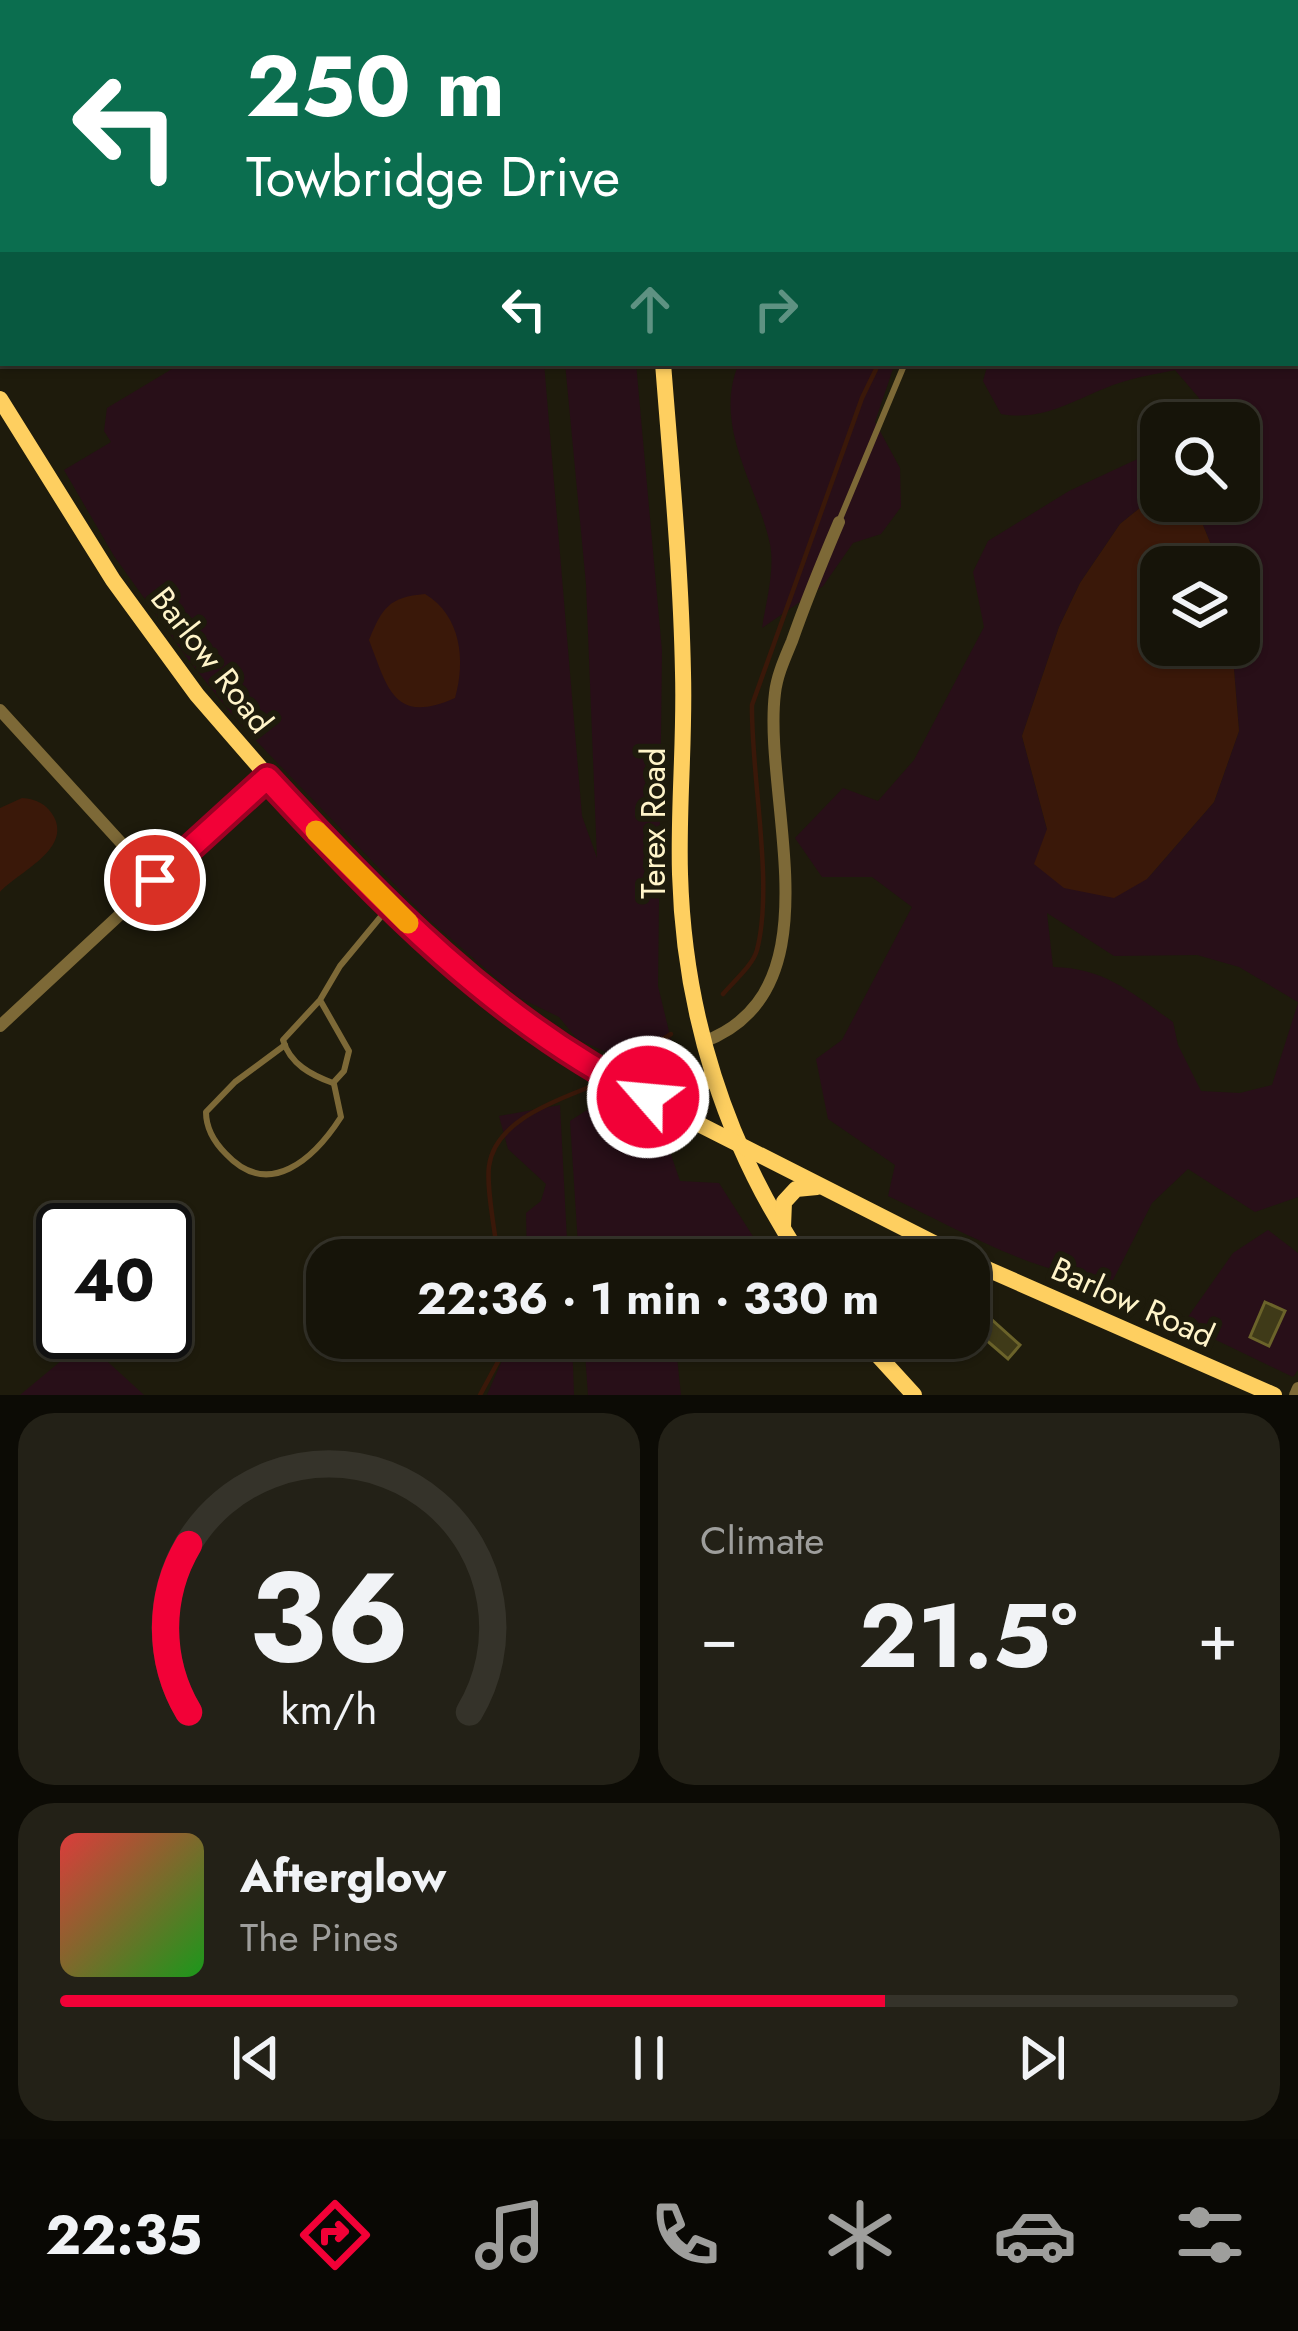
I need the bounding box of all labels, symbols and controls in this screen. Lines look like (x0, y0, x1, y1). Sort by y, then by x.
text: 250 m (246, 26, 505, 148)
icon: left (48, 48, 204, 204)
text: Towbridge Drive (246, 138, 620, 216)
icon: left (491, 276, 557, 342)
icon: ahead (617, 276, 683, 342)
icon: right (743, 276, 809, 342)
map controls (1140, 402, 1260, 666)
button: search (1140, 402, 1260, 522)
button: layers (1140, 546, 1260, 666)
street label: Barlow Road (140, 577, 284, 743)
street label: Terex Road (630, 747, 677, 899)
pin (104, 829, 206, 931)
icon: arrive (122, 847, 188, 913)
position arrow (585, 1034, 711, 1160)
speed limit sign: 40 (36, 1203, 192, 1359)
street label: Barlow Road (1044, 1245, 1222, 1359)
text: 22:36 · 1 min · 330 m (417, 1266, 879, 1331)
text: Climate (700, 1512, 824, 1569)
text: 36 (248, 1527, 409, 1708)
text: 21.5° (859, 1571, 1077, 1701)
text: − (700, 1589, 739, 1685)
text: + (1197, 1589, 1238, 1685)
text: km/h (281, 1678, 377, 1740)
text: Afterglow (240, 1844, 446, 1909)
text: The Pines (240, 1909, 398, 1966)
icon: previous (223, 2025, 289, 2091)
icon: pause (616, 2025, 682, 2091)
icon: next (1009, 2025, 1075, 2091)
icon: directions (293, 2193, 377, 2277)
icon: music (468, 2193, 552, 2277)
icon: phone (643, 2193, 727, 2277)
icon: climate (818, 2193, 902, 2277)
icon: car (993, 2193, 1077, 2277)
icon: filters (1168, 2193, 1252, 2277)
text: 22:35 (46, 2196, 202, 2274)

